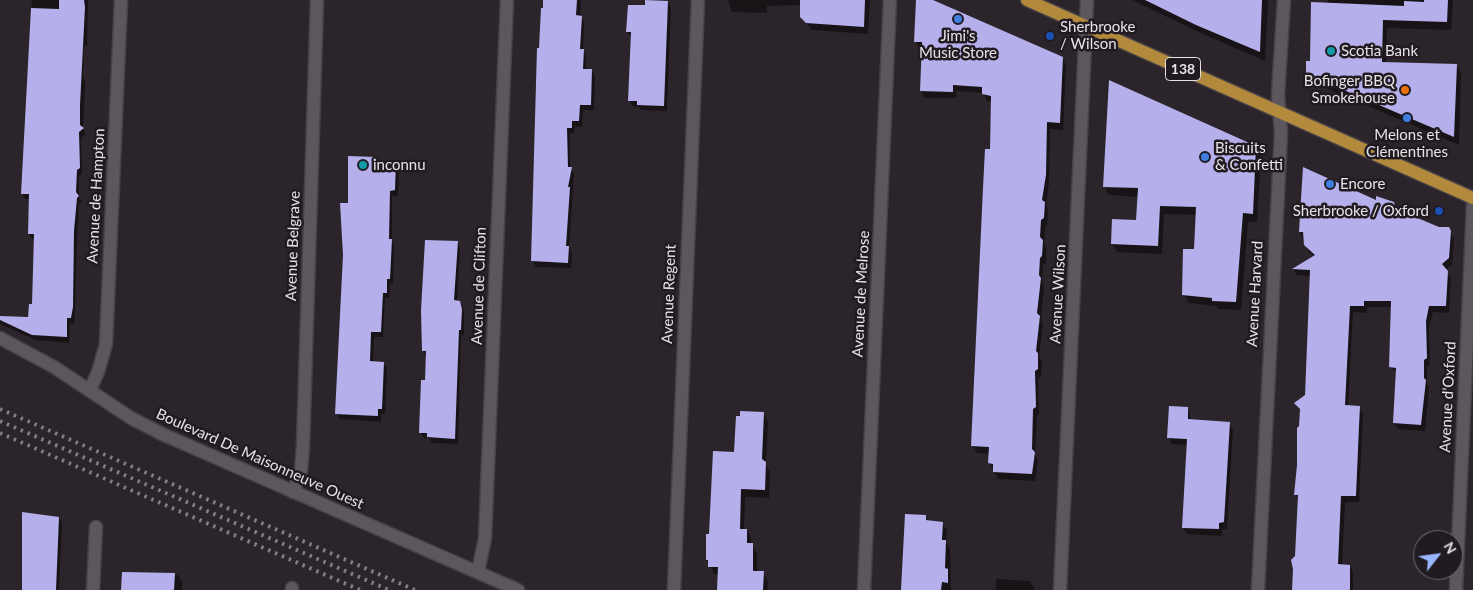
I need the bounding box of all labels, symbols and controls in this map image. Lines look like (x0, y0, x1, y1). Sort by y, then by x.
marker: Jimi's Music Store (952, 13, 964, 25)
place label: Sherbrooke / Wilson (1060, 18, 1135, 53)
place label: Jimi's Music Store (919, 27, 997, 62)
marker: Sherbrooke / Wilson (1044, 30, 1056, 42)
place label: Scotia Bank (1341, 42, 1418, 60)
marker: Scotia Bank (1325, 45, 1337, 57)
road number: 138 (1166, 58, 1200, 80)
place label: Bofinger BBQ Smokehouse (1304, 72, 1395, 107)
marker: Bofinger BBQ Smokehouse (1399, 84, 1411, 96)
marker: Melons et Clémentines (1401, 112, 1413, 124)
place label: Melons et Clémentines (1366, 126, 1448, 161)
street label: Avenue de Hampton (83, 128, 109, 264)
place label: Biscuits & Confetti (1215, 139, 1283, 174)
marker: Biscuits & Confetti (1199, 151, 1211, 163)
place label: inconnu (373, 156, 426, 174)
marker: inconnu (357, 159, 369, 171)
place label: Encore (1340, 175, 1385, 193)
marker: Encore (1324, 178, 1336, 190)
street label: Avenue Belgrave (282, 191, 304, 301)
place label: Sherbrooke / Oxford (1293, 202, 1429, 220)
marker: Sherbrooke / Oxford (1433, 205, 1445, 217)
street label: Avenue de Clifton (468, 227, 490, 345)
street label: Avenue de Melrose (849, 230, 873, 358)
street label: Avenue Harvard (1243, 240, 1267, 348)
street label: Avenue Regent (658, 244, 680, 344)
street label: Avenue Wilson (1046, 244, 1070, 344)
street label: Avenue d'Oxford (1436, 341, 1460, 453)
street label: Boulevard De Maisonneuve Ouest (153, 405, 367, 513)
north arrow (1413, 530, 1463, 580)
text: N (1440, 539, 1461, 557)

